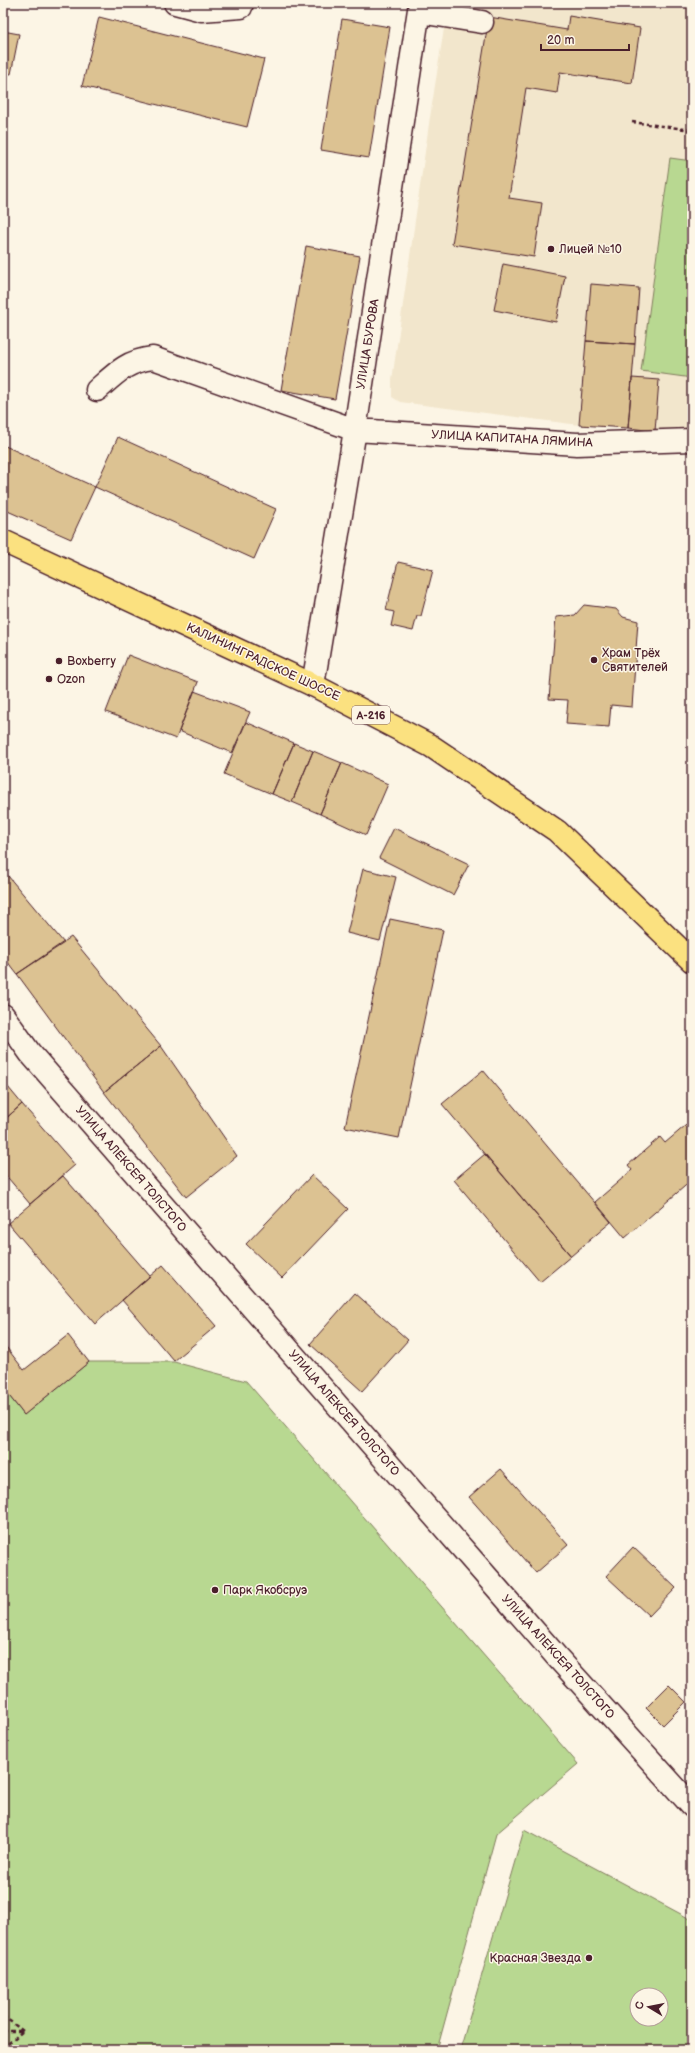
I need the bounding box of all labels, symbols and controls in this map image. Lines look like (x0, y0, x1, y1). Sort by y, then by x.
scale bar (541, 26, 629, 52)
text: 20 m (547, 33, 574, 48)
place label: Лицей №10 (558, 242, 622, 257)
marker: Лицей №10 (546, 244, 556, 254)
street label: УЛИЦА БУРОВА (353, 297, 383, 390)
street label: УЛИЦА КАПИТАНА ЛЯМИНА (431, 427, 594, 451)
street label: КАЛИНИНГРАДСКОЕ ШОССЕ (184, 620, 342, 704)
place label: Храм Трёх Святителей (602, 646, 668, 675)
place label: Boxberry (67, 654, 116, 669)
marker: Храм Трёх Святителей (589, 655, 599, 665)
marker: Boxberry (54, 656, 64, 666)
place label: Ozon (57, 672, 85, 687)
marker: Ozon (44, 674, 54, 684)
road number: А-216 (352, 706, 390, 724)
street label: УЛИЦА АЛЕКСЕЯ ТОЛСТОГО (72, 1103, 190, 1235)
street label: УЛИЦА АЛЕКСЕЯ ТОЛСТОГО (285, 1347, 403, 1479)
place label: Парк Якобсруэ (223, 1583, 307, 1598)
marker: Парк Якобсруэ (210, 1585, 220, 1595)
street label: УЛИЦА АЛЕКСЕЯ ТОЛСТОГО (498, 1592, 618, 1722)
place label: Красная Звезда (490, 1951, 581, 1966)
marker: Красная Звезда (584, 1953, 594, 1963)
north arrow (629, 1987, 669, 2027)
text: С (633, 2000, 647, 2010)

